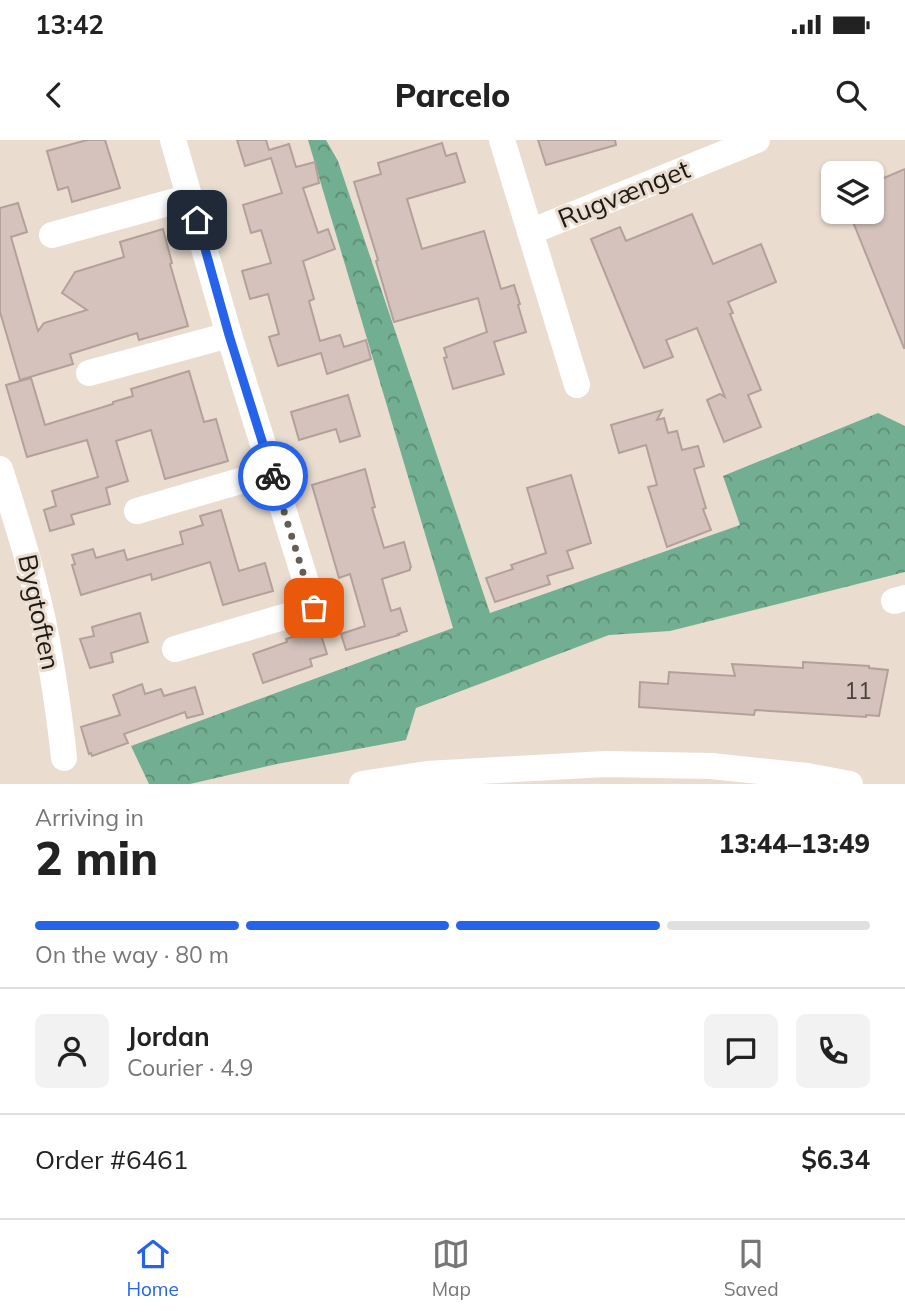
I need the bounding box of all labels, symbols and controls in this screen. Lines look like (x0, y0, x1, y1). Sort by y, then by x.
text: 13:42 (35, 8, 104, 41)
text: Parcelo (395, 75, 510, 115)
icon: back (35, 76, 73, 114)
icon: search (832, 76, 870, 114)
street label: Rugvænget (553, 152, 695, 235)
map controls (821, 161, 884, 224)
button: layers (821, 161, 884, 224)
pin (167, 190, 227, 250)
icon: home (178, 201, 216, 239)
courier (238, 441, 308, 511)
icon: bike (254, 457, 292, 495)
street label: Bygtoften (11, 551, 68, 673)
pin (284, 578, 344, 638)
icon: bag (295, 589, 333, 627)
house number: 11 (844, 676, 872, 705)
text: Arriving in (35, 803, 144, 832)
text: 13:44–13:49 (719, 827, 870, 860)
text: 2 min (35, 829, 158, 887)
text: On the way · 80 m (35, 940, 229, 969)
button: person (35, 1014, 109, 1088)
button: chat (704, 1014, 778, 1088)
button: phone (796, 1014, 870, 1088)
text: Jordan (127, 1020, 210, 1053)
text: Courier · 4.9 (127, 1053, 253, 1082)
text: Order #6461 (35, 1143, 188, 1176)
text: $6.34 (801, 1143, 870, 1176)
tab: Home (126, 1235, 179, 1301)
tab: Map (432, 1235, 471, 1301)
tab: Saved (724, 1235, 779, 1301)

